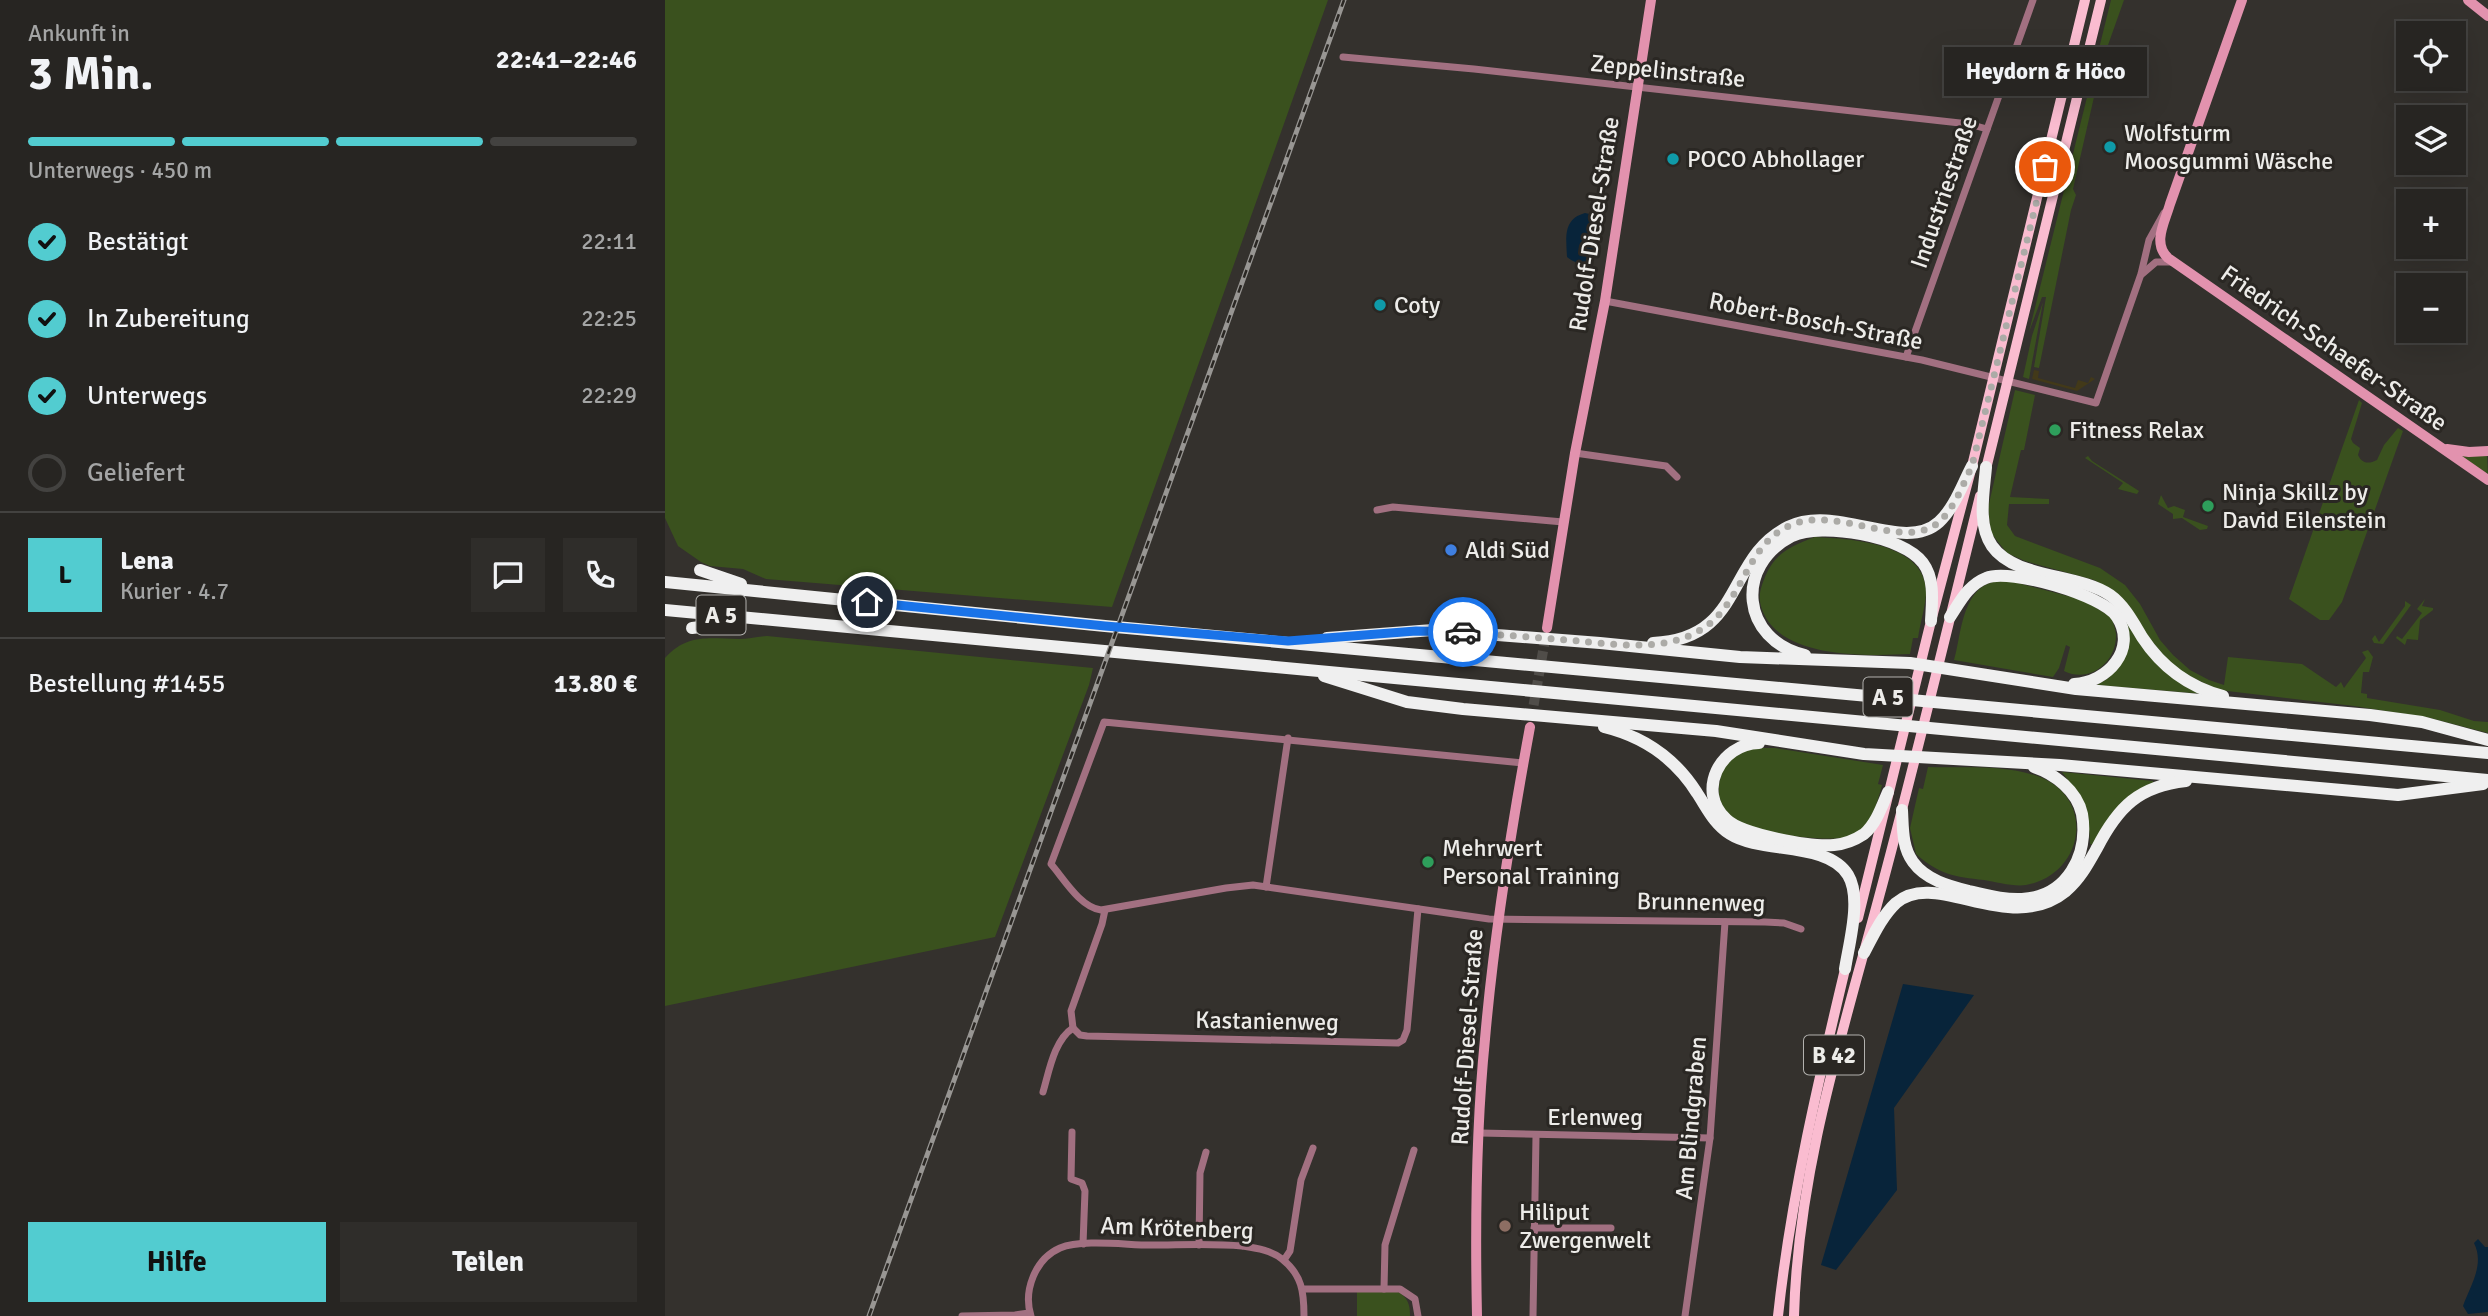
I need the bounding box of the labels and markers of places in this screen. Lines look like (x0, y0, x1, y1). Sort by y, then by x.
callout: Heydorn & Höco (1943, 48, 2147, 97)
place label: Wolfsturm Moosgummi Wäsche (2124, 118, 2333, 176)
pin (2015, 137, 2075, 197)
marker: Wolfsturm Moosgummi Wäsche (2102, 139, 2118, 155)
place label: POCO Abhollager (1687, 144, 1864, 174)
marker: POCO Abhollager (1665, 151, 1681, 167)
place label: Coty (1394, 290, 1440, 320)
marker: Coty (1372, 297, 1388, 313)
place label: Fitness Relax (2069, 415, 2204, 445)
marker: Fitness Relax (2047, 422, 2063, 438)
place label: Ninja Skillz by David Eilenstein (2222, 477, 2387, 535)
marker: Ninja Skillz by David Eilenstein (2200, 498, 2216, 514)
place label: Aldi Süd (1465, 535, 1550, 565)
marker: Aldi Süd (1443, 542, 1459, 558)
pin (837, 572, 897, 632)
place label: Mehrwert Personal Training (1442, 833, 1620, 891)
marker: Mehrwert Personal Training (1420, 854, 1436, 870)
place label: Hiliput Zwergenwelt (1519, 1197, 1651, 1255)
marker: Hiliput Zwergenwelt (1497, 1218, 1513, 1234)

